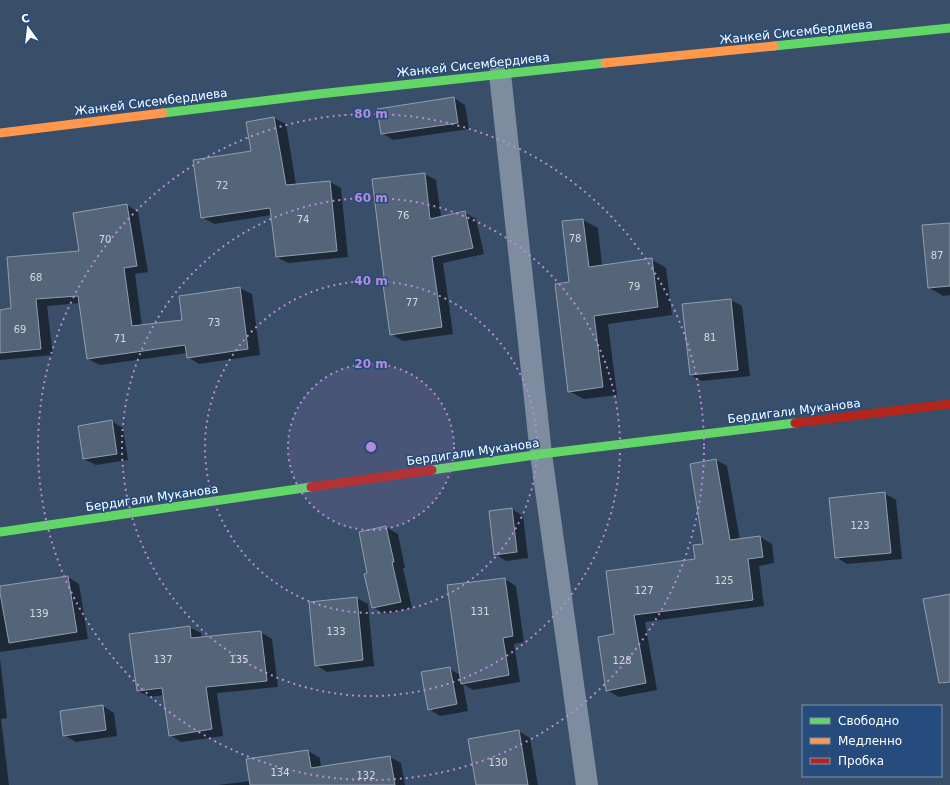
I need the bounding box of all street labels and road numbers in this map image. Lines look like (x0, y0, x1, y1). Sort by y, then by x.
street label: Жанкей Сисембердиева (719, 17, 873, 47)
street label: Жанкей Сисембердиева (396, 50, 550, 80)
street label: Жанкей Сисембердиева (74, 86, 228, 118)
street label: Бердигали Муканова (727, 396, 861, 426)
street label: Бердигали Муканова (406, 436, 540, 468)
street label: Бердигали Муканова (85, 482, 219, 514)

